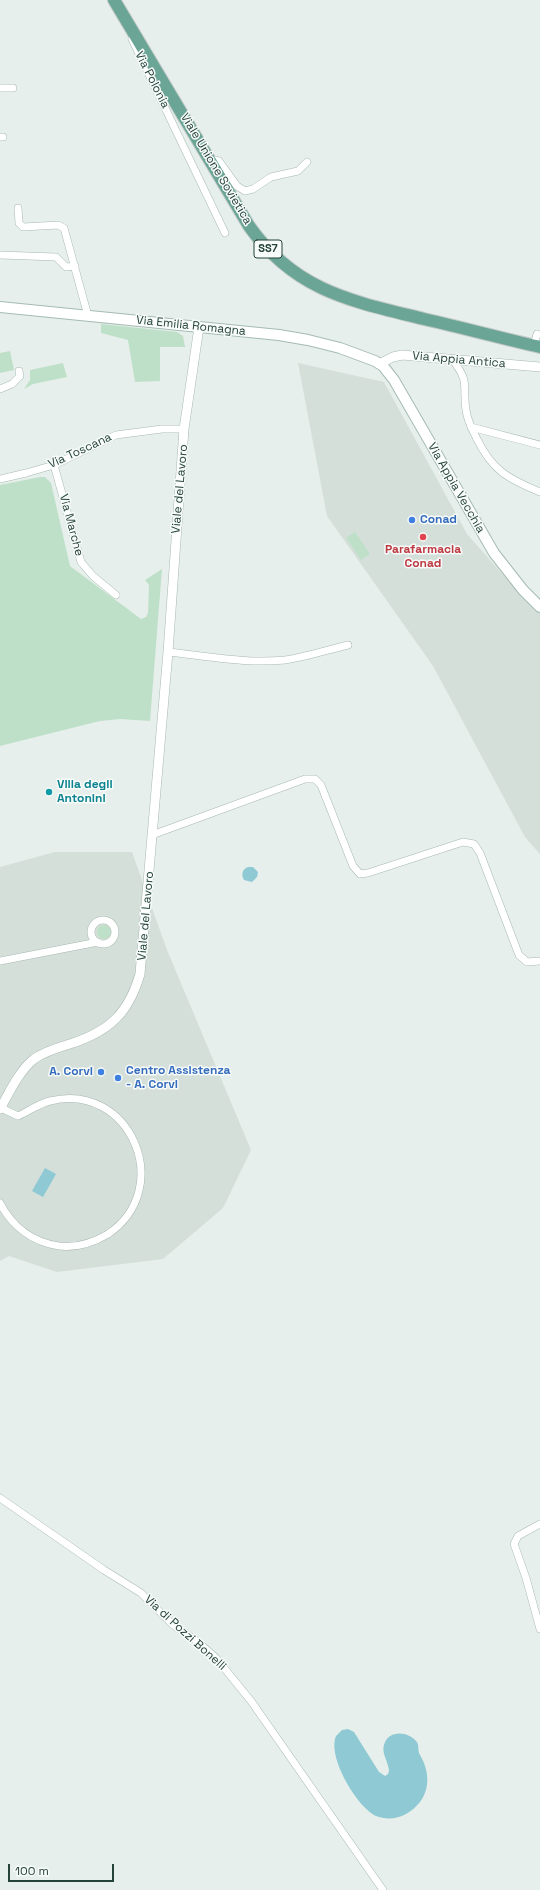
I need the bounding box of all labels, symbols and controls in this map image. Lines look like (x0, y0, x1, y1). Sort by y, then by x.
street label: Via Polonia (131, 49, 173, 111)
street label: Viale Unione Sovietica (177, 111, 255, 227)
road number: SS7 (254, 240, 282, 258)
street label: Via Emilia Romagna (135, 313, 247, 339)
street label: Via Appia Antica (412, 349, 506, 371)
street label: Via Toscana (46, 430, 114, 472)
street label: Via Appia Vecchia (424, 440, 488, 536)
street label: Viale del Lavoro (169, 444, 191, 534)
street label: Via Marche (56, 492, 86, 558)
place label: Conad (420, 513, 457, 527)
marker: Conad (407, 515, 417, 525)
marker: Parafarmacia Conad (418, 532, 428, 542)
place label: Parafarmacia Conad (385, 543, 461, 571)
place label: Villa degli Antonini (57, 778, 113, 806)
marker: Villa degli Antonini (44, 787, 54, 797)
street label: Viale del Lavoro (135, 871, 157, 961)
place label: Centro Assistenza - A. Corvi (126, 1064, 231, 1092)
place label: A. Corvi (49, 1065, 93, 1079)
marker: A. Corvi (96, 1067, 106, 1077)
marker: Centro Assistenza - A. Corvi (113, 1073, 123, 1083)
street label: Via di Pozzi Bonelli (141, 1592, 229, 1674)
scale bar (10, 1856, 116, 1882)
text: 100 m (15, 1863, 49, 1879)

